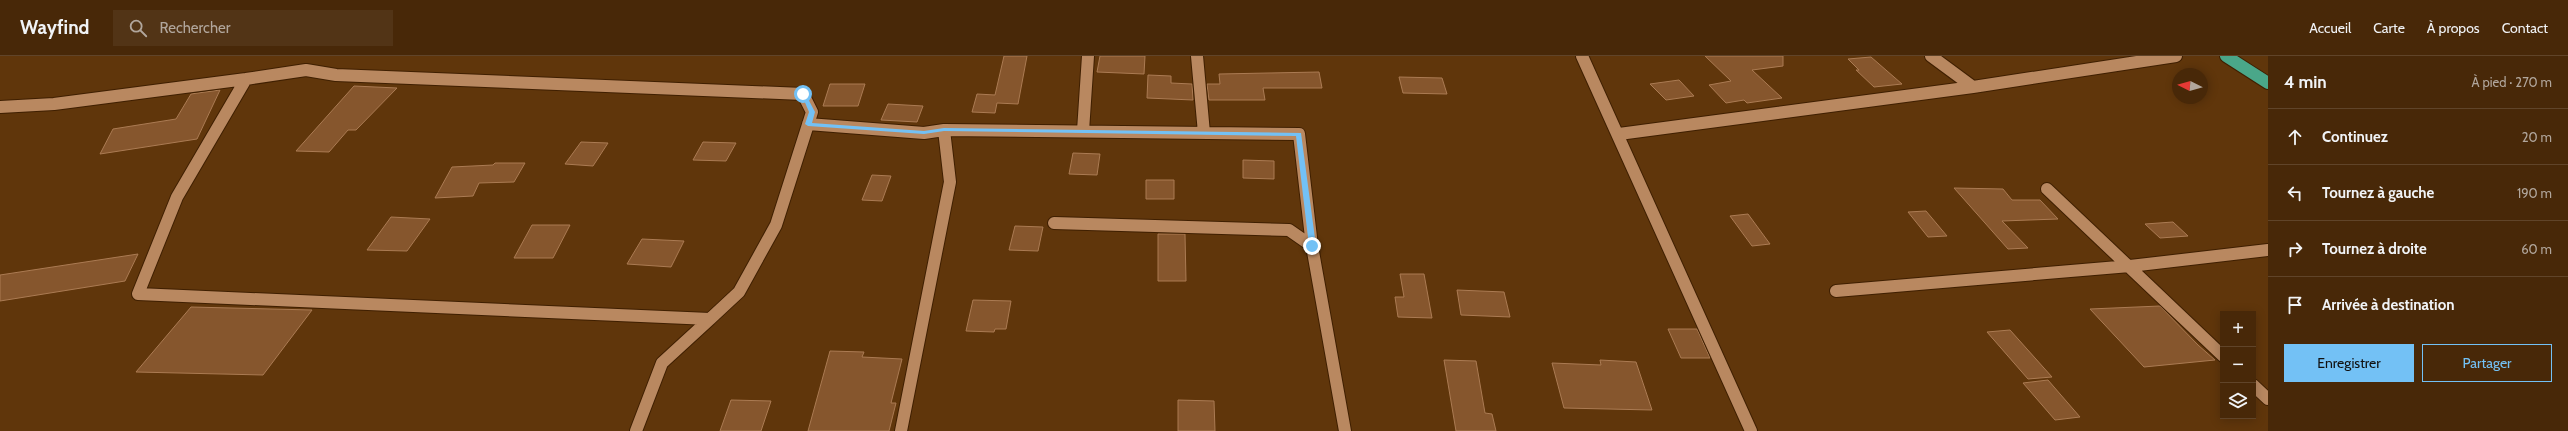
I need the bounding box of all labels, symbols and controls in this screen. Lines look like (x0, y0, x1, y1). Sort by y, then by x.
search box (113, 10, 393, 46)
text: Wayfind (20, 16, 89, 39)
icon: search (127, 17, 149, 39)
text: Rechercher (159, 19, 230, 37)
text: Accueil (2309, 19, 2351, 37)
text: Carte (2373, 19, 2405, 37)
text: À propos (2427, 19, 2480, 37)
text: Contact (2502, 19, 2548, 37)
north arrow (2172, 68, 2208, 104)
text: 4 min (2284, 72, 2327, 92)
text: À pied · 270 m (2472, 74, 2552, 90)
route start (794, 85, 812, 103)
icon: ahead (2284, 126, 2306, 148)
text: Continuez (2322, 128, 2388, 146)
text: 20 m (2522, 129, 2552, 145)
icon: left (2284, 182, 2306, 204)
text: Tournez à gauche (2322, 184, 2434, 202)
text: 190 m (2517, 185, 2552, 201)
route end (1303, 237, 1321, 255)
icon: right (2284, 238, 2306, 260)
text: Tournez à droite (2322, 240, 2427, 258)
text: 60 m (2521, 241, 2552, 257)
icon: arrive (2284, 294, 2306, 316)
text: Arrivée à destination (2322, 296, 2454, 314)
map controls (2220, 311, 2256, 419)
button: + (2220, 311, 2256, 347)
button: Enregistrer (2284, 344, 2414, 382)
button: Partager (2422, 344, 2552, 382)
button: − (2220, 347, 2256, 383)
button: layers (2220, 383, 2256, 419)

